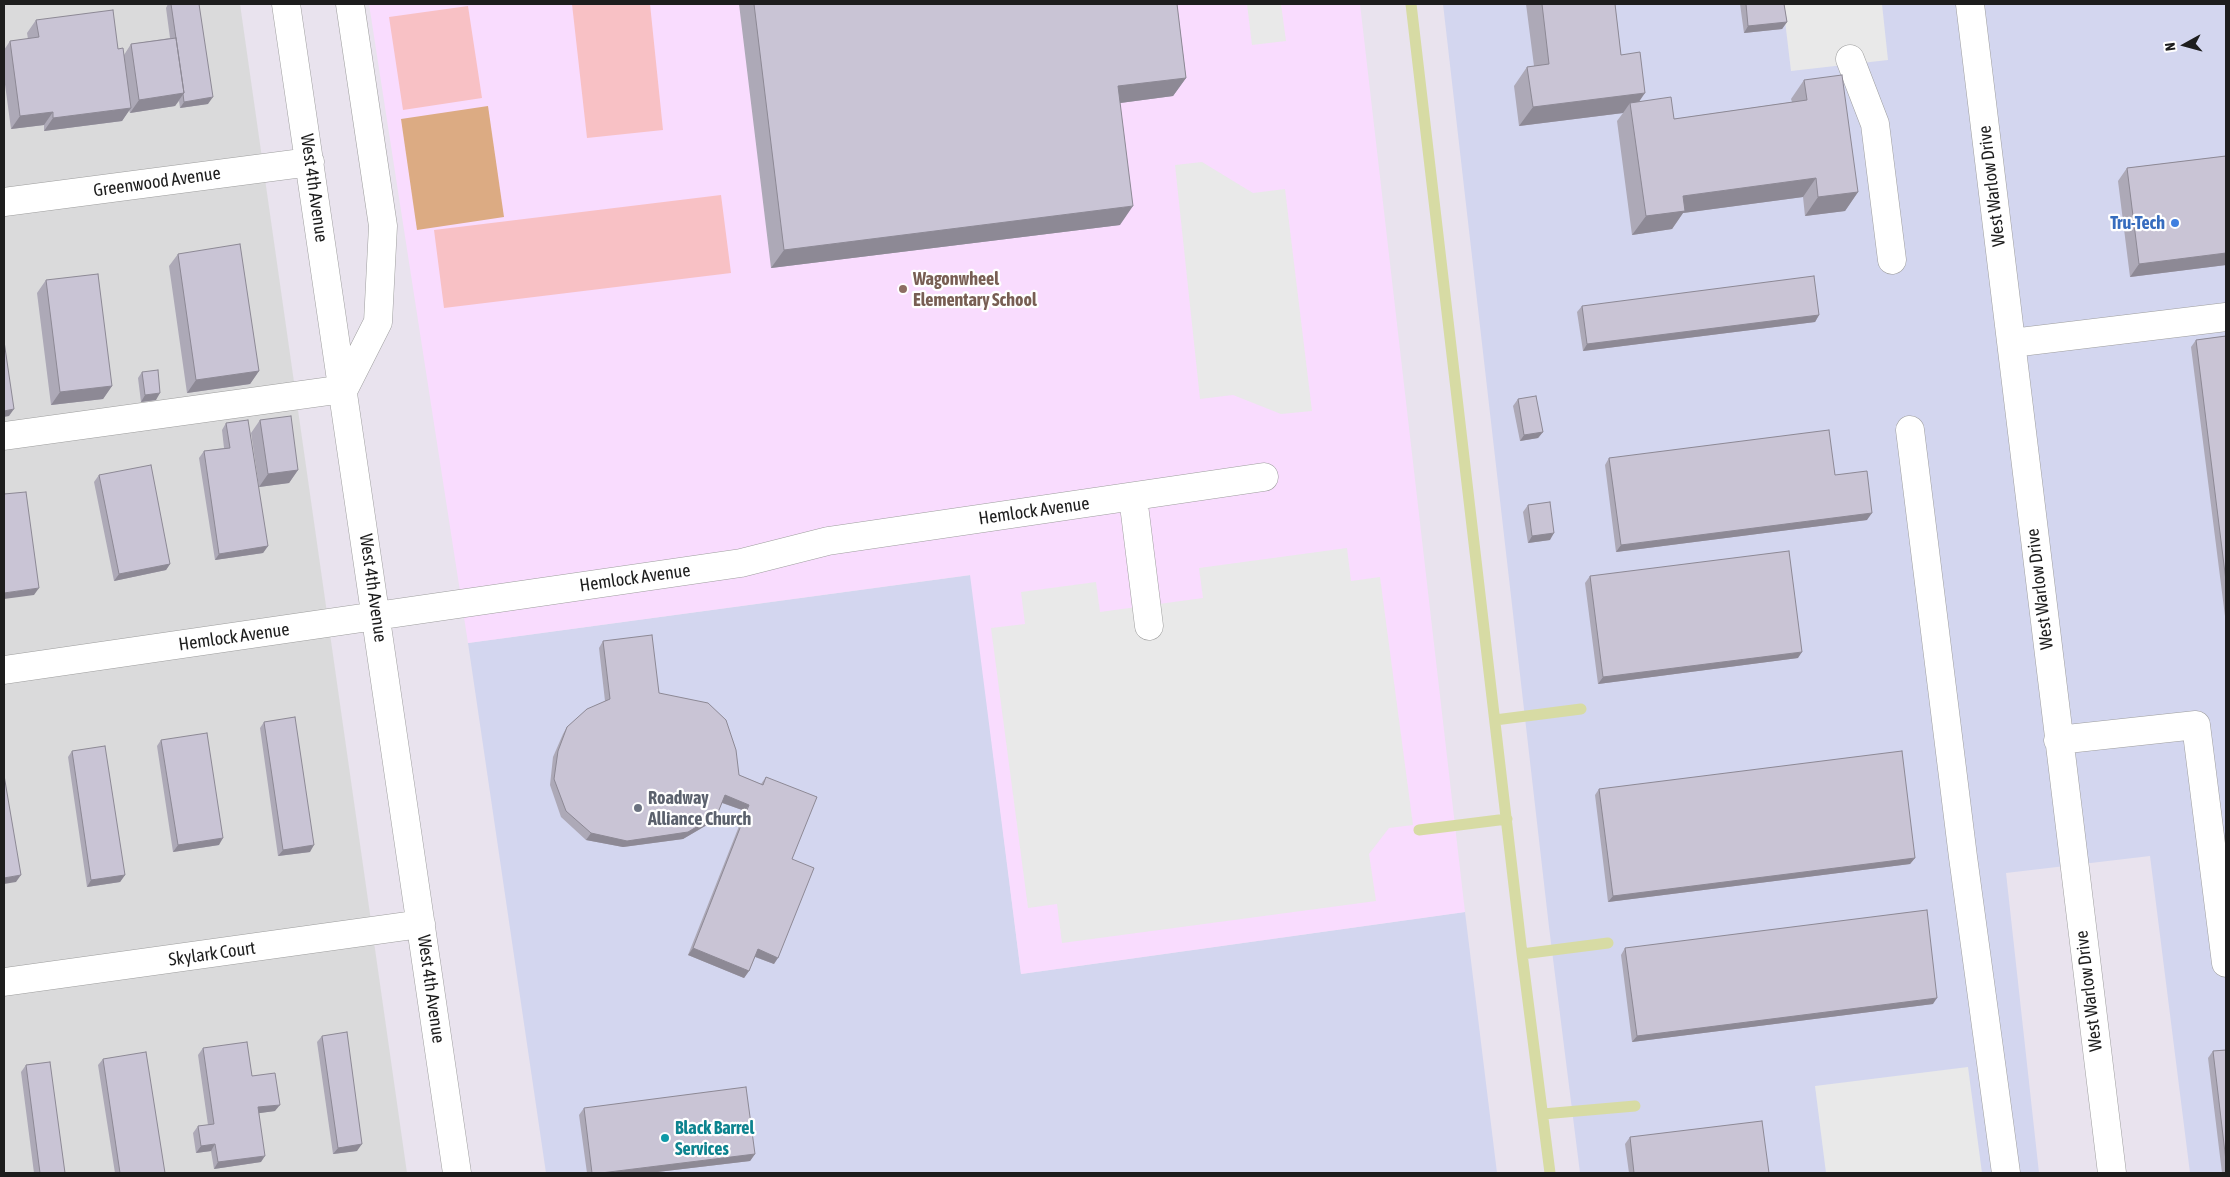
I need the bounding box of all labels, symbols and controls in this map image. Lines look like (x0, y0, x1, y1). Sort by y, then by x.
north arrow (2160, 20, 2210, 70)
text: N (2162, 42, 2179, 52)
street label: West Warlow Drive (1974, 124, 2010, 248)
street label: West 4th Avenue (296, 132, 332, 244)
street label: Greenwood Avenue (92, 162, 222, 202)
place label: Tru-Tech (2110, 212, 2165, 234)
marker: Tru-Tech (2169, 217, 2181, 229)
place label: Wagonwheel Elementary School (913, 268, 1037, 310)
marker: Wagonwheel Elementary School (897, 283, 909, 295)
street label: Hemlock Avenue (977, 493, 1091, 529)
street label: West Warlow Drive (2022, 527, 2058, 651)
street label: West 4th Avenue (355, 532, 391, 644)
street label: Hemlock Avenue (578, 560, 692, 596)
street label: Hemlock Avenue (177, 619, 291, 655)
place label: Roadway Alliance Church (648, 787, 751, 830)
marker: Roadway Alliance Church (632, 802, 644, 814)
street label: West Warlow Drive (2071, 929, 2107, 1053)
street label: West 4th Avenue (413, 933, 449, 1045)
street label: Skylark Court (167, 937, 257, 971)
place label: Black Barrel Services (675, 1117, 754, 1160)
marker: Black Barrel Services (659, 1132, 671, 1144)

